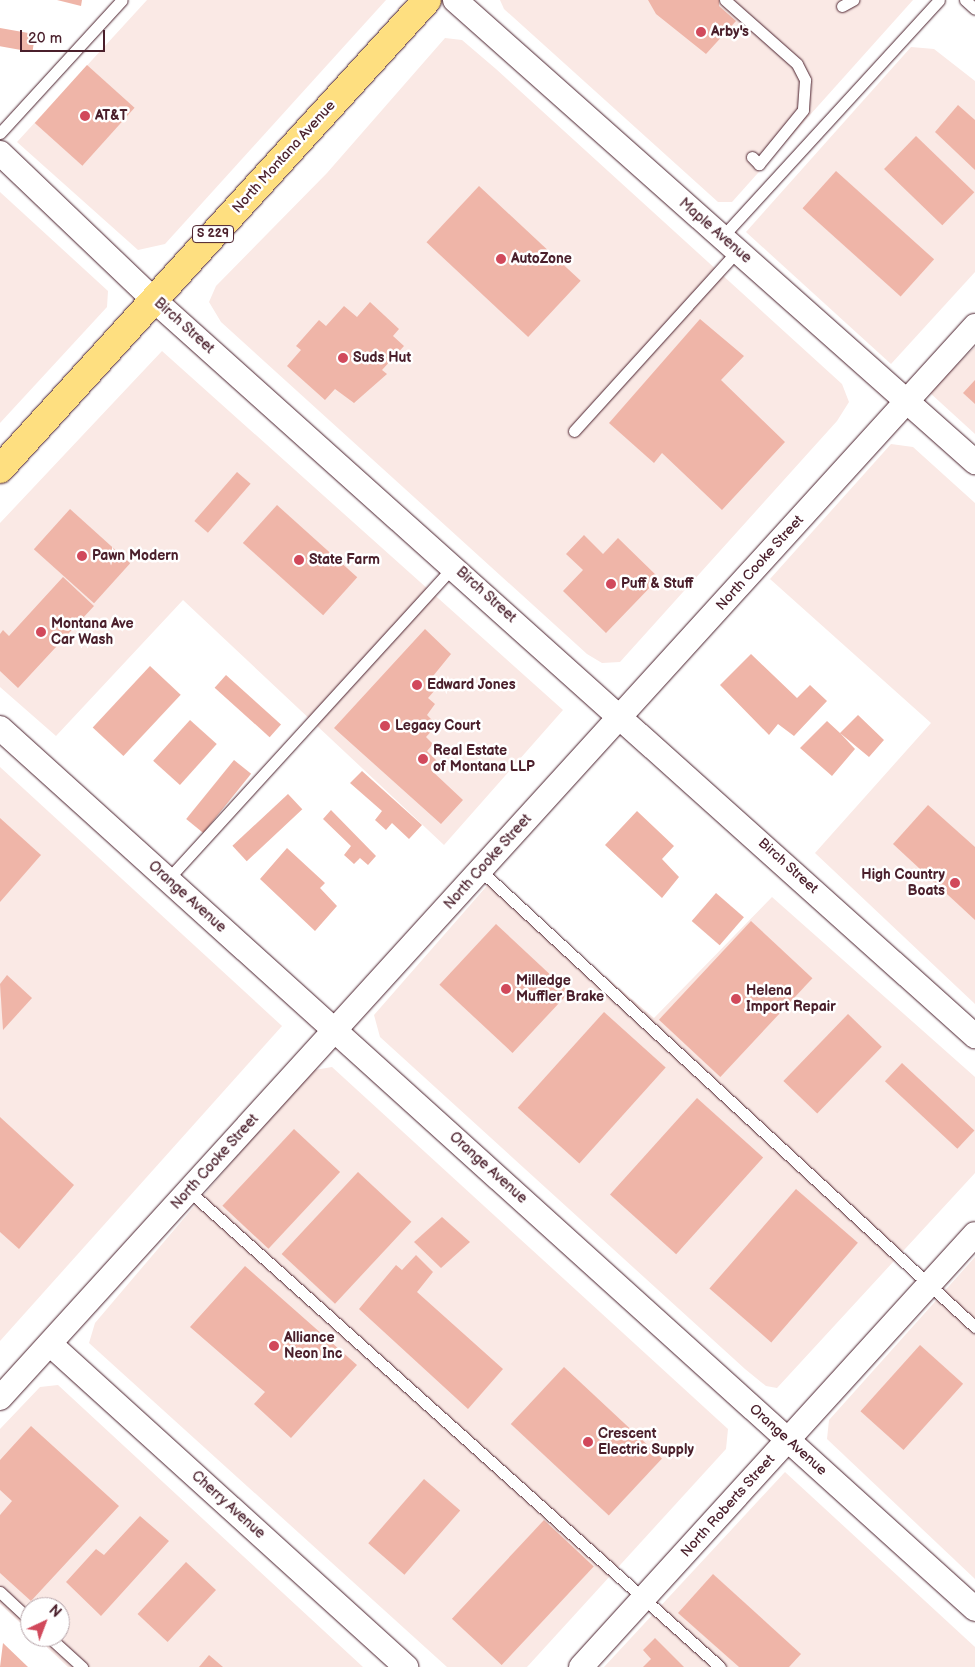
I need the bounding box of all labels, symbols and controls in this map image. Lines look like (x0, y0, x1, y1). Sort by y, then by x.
scale bar (22, 20, 108, 52)
place label: Arby's (711, 24, 749, 40)
marker: Arby's (695, 26, 707, 38)
text: 20 m (28, 29, 62, 48)
street label: North Montana Avenue (229, 97, 339, 217)
place label: AT&T (95, 108, 127, 124)
marker: AT&T (79, 110, 91, 122)
street label: Maple Avenue (675, 195, 755, 267)
road number: S 229 (192, 224, 234, 243)
place label: AutoZone (511, 251, 572, 267)
marker: AutoZone (495, 253, 507, 265)
street label: Birch Street (150, 295, 218, 357)
place label: Suds Hut (353, 350, 411, 366)
marker: Suds Hut (337, 352, 349, 364)
street label: North Cooke Street (713, 512, 807, 614)
place label: Pawn Modern (92, 548, 179, 564)
marker: Pawn Modern (76, 550, 88, 562)
place label: State Farm (309, 552, 380, 568)
marker: State Farm (293, 554, 305, 566)
street label: Birch Street (452, 564, 520, 626)
place label: Puff & Stuff (621, 576, 694, 592)
marker: Puff & Stuff (605, 578, 617, 590)
place label: Montana Ave Car Wash (51, 616, 134, 648)
marker: Montana Ave Car Wash (35, 626, 47, 638)
place label: Edward Jones (427, 677, 516, 693)
marker: Edward Jones (411, 679, 423, 691)
place label: Legacy Court (395, 718, 481, 734)
marker: Legacy Court (379, 720, 391, 732)
place label: Real Estate of Montana LLP (433, 743, 535, 776)
marker: Real Estate of Montana LLP (417, 753, 429, 765)
street label: North Cooke Street (441, 811, 535, 913)
street label: Birch Street (754, 835, 822, 897)
street label: Orange Avenue (145, 858, 229, 936)
place label: High Country Boats (861, 867, 945, 900)
marker: High Country Boats (949, 877, 961, 889)
place label: Milledge Muffler Brake (516, 973, 604, 1006)
marker: Milledge Muffler Brake (500, 983, 512, 995)
place label: Helena Import Repair (746, 983, 836, 1016)
marker: Helena Import Repair (730, 993, 742, 1005)
street label: North Cooke Street (168, 1111, 262, 1213)
street label: Orange Avenue (446, 1129, 530, 1207)
place label: Alliance Neon Inc (284, 1330, 342, 1362)
marker: Alliance Neon Inc (268, 1340, 280, 1352)
street label: Orange Avenue (746, 1401, 830, 1479)
place label: Crescent Electric Supply (598, 1426, 694, 1458)
marker: Crescent Electric Supply (582, 1436, 594, 1448)
street label: North Roberts Street (678, 1451, 778, 1561)
street label: Cherry Avenue (187, 1467, 269, 1543)
north arrow (20, 1597, 70, 1647)
text: N (45, 1602, 65, 1621)

